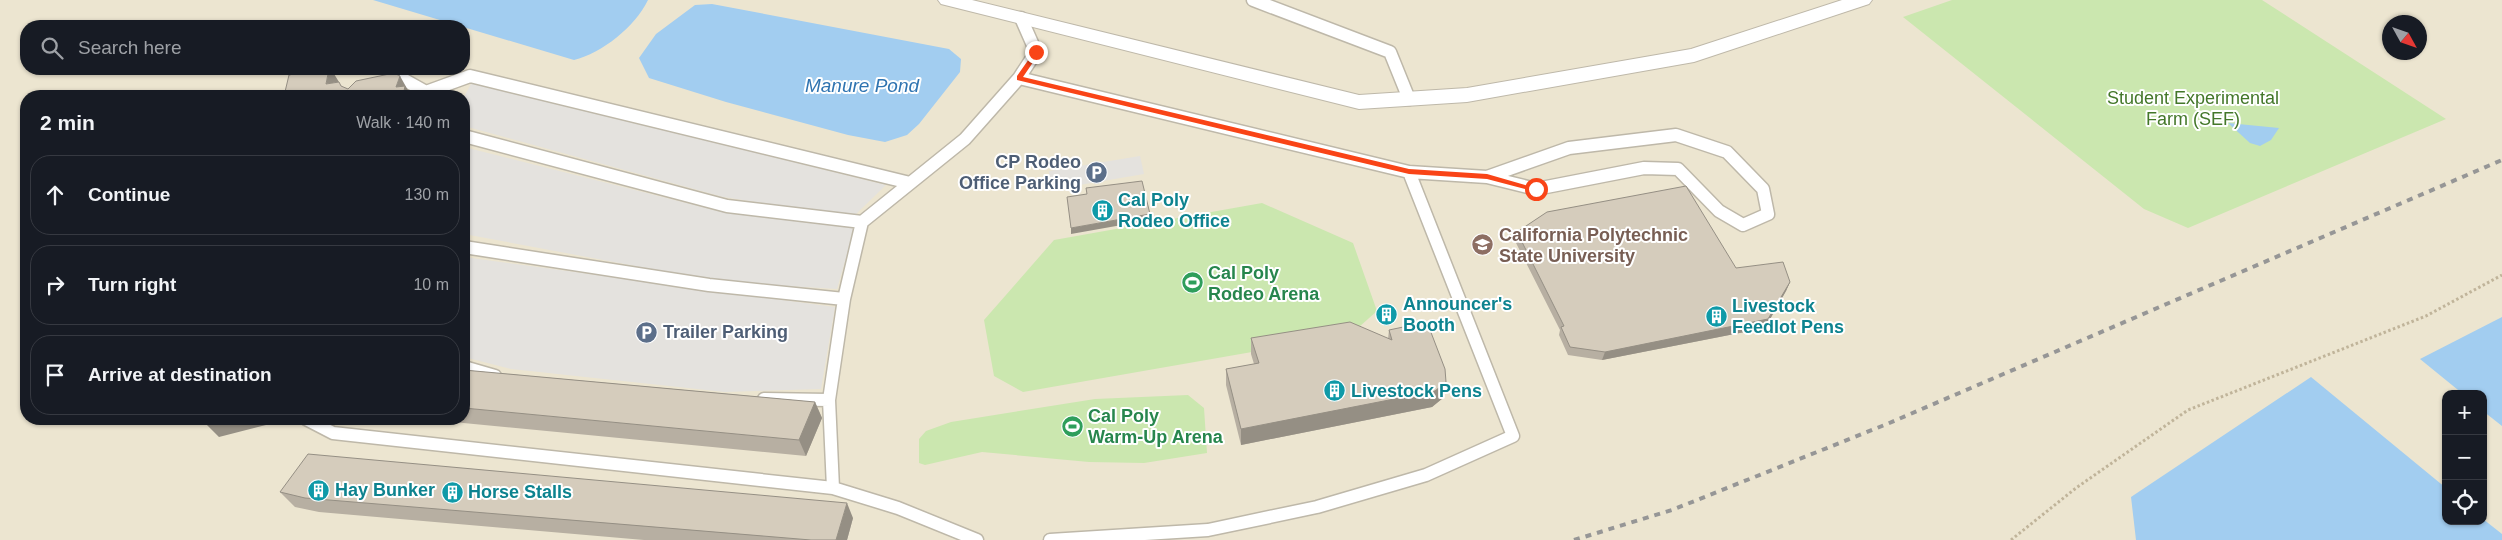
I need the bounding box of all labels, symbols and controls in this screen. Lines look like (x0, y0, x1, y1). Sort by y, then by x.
north arrow (2382, 15, 2427, 60)
search box (20, 20, 470, 75)
icon: search (38, 34, 66, 62)
text: Search here (78, 37, 182, 58)
route end (1025, 41, 1048, 64)
water label: Manure Pond (805, 75, 920, 96)
park label: Student Experimental Farm (SEF) (2107, 88, 2279, 129)
text: 2 min (40, 111, 95, 134)
text: Walk · 140 m (356, 114, 450, 131)
place label: CP Rodeo Office Parking (959, 152, 1081, 193)
parking icon: CP Rodeo Office Parking (1085, 160, 1109, 184)
route start (1525, 178, 1548, 201)
icon: ahead (41, 181, 69, 209)
text: Continue (88, 184, 170, 205)
text: 130 m (405, 186, 449, 203)
place label: Cal Poly Rodeo Office (1118, 190, 1230, 231)
building icon: Cal Poly Rodeo Office (1090, 198, 1114, 222)
place label: California Polytechnic State University (1499, 225, 1688, 266)
school or university icon: California Polytechnic State University (1471, 233, 1495, 257)
place label: Cal Poly Rodeo Arena (1208, 263, 1320, 304)
icon: right (41, 271, 69, 299)
sports icon: Cal Poly Rodeo Arena (1180, 271, 1204, 295)
text: Turn right (88, 274, 176, 295)
text: 10 m (413, 276, 449, 293)
place label: Announcer's Booth (1403, 294, 1512, 335)
place label: Livestock Feedlot Pens (1732, 296, 1844, 337)
building icon: Announcer's Booth (1375, 302, 1399, 326)
building icon: Livestock Feedlot Pens (1704, 304, 1728, 328)
parking icon: Trailer Parking (635, 320, 659, 344)
place label: Trailer Parking (663, 322, 788, 342)
icon: arrive (41, 361, 69, 389)
text: Arrive at destination (88, 364, 272, 385)
building icon: Livestock Pens (1323, 379, 1347, 403)
place label: Livestock Pens (1351, 381, 1482, 401)
map controls (2442, 390, 2487, 525)
button: + (2442, 390, 2487, 435)
place label: Cal Poly Warm-Up Arena (1088, 406, 1224, 447)
sports icon: Cal Poly Warm-Up Arena (1060, 414, 1084, 438)
button: − (2442, 435, 2487, 480)
building icon: Hay Bunker (307, 478, 331, 502)
place label: Hay Bunker (335, 480, 435, 500)
building icon: Horse Stalls (440, 480, 464, 504)
button: locate (2442, 480, 2487, 525)
place label: Horse Stalls (468, 482, 572, 502)

